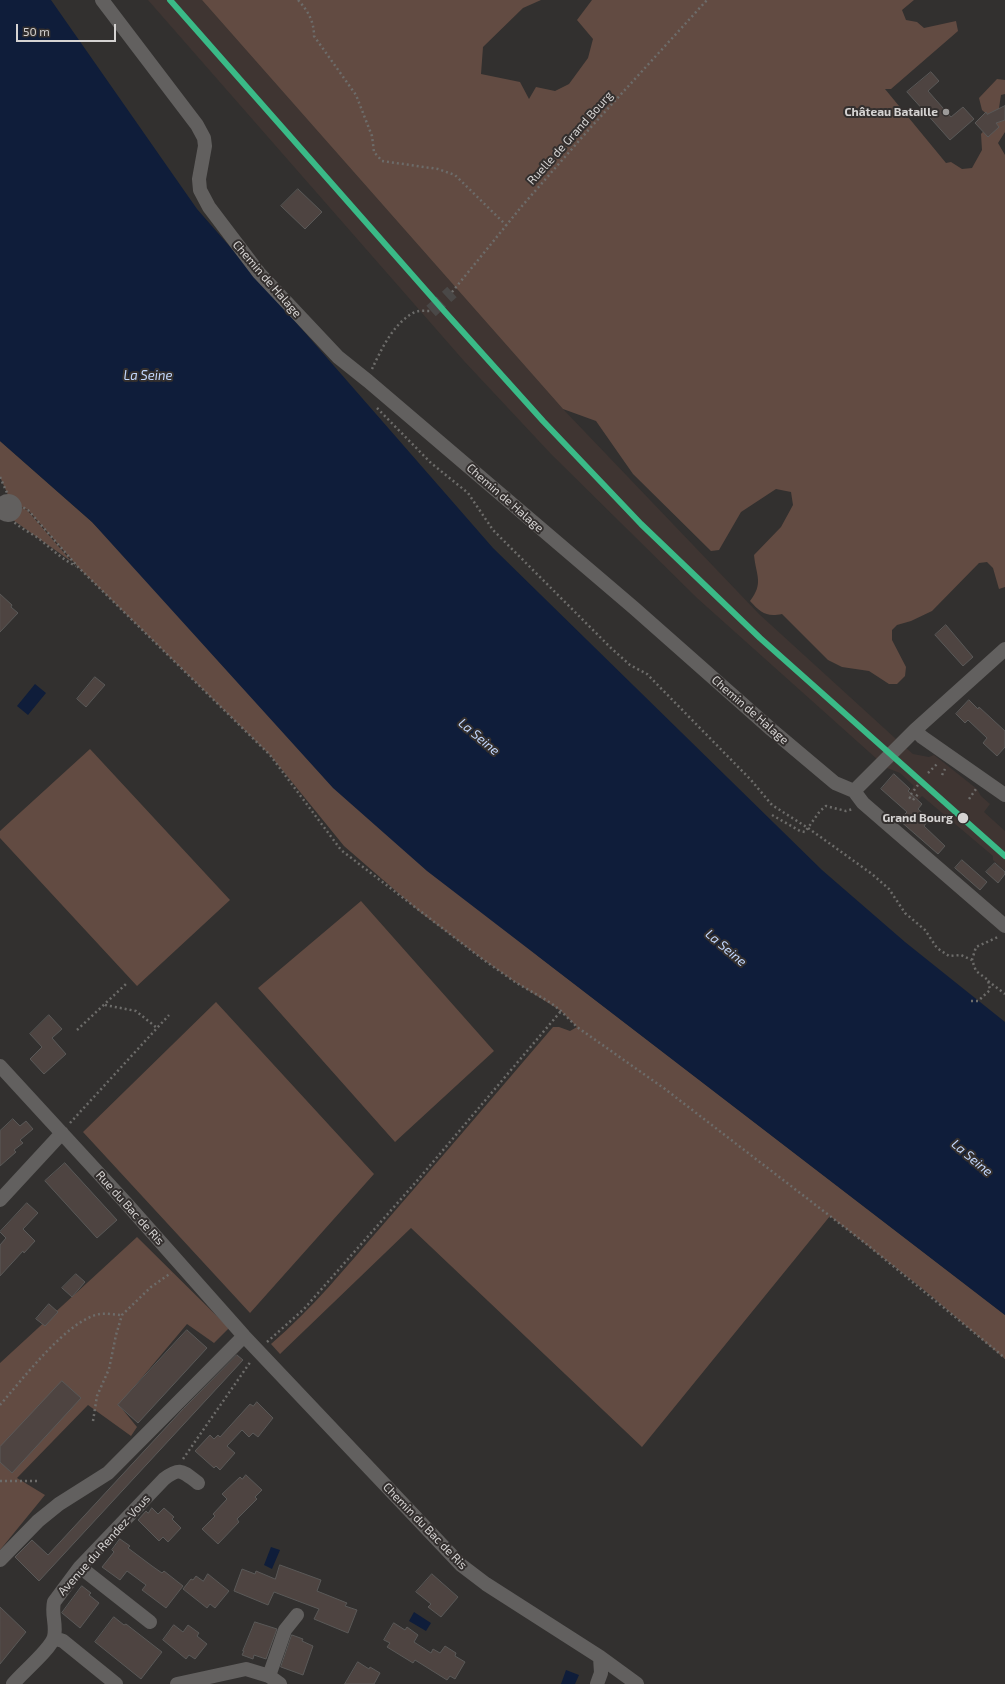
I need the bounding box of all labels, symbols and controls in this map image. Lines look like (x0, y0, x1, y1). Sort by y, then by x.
scale bar (18, 16, 118, 42)
text: 50 m (23, 24, 50, 38)
street label: Ruelle de Grand Bourg (524, 88, 616, 188)
place label: Château Bataille (844, 105, 938, 119)
marker: Château Bataille (941, 107, 951, 117)
street label: Chemin de Halage (230, 238, 304, 320)
water label: La Seine (124, 368, 172, 384)
street label: Chemin de Halage (464, 461, 546, 535)
street label: Chemin de Halage (709, 673, 791, 747)
water label: La Seine (455, 715, 503, 759)
place label: Grand Bourg (882, 811, 953, 825)
marker: Grand Bourg (956, 811, 970, 825)
water label: La Seine (702, 926, 750, 970)
water label: La Seine (948, 1136, 996, 1180)
street label: Rue du Bac de Ris (93, 1168, 167, 1248)
street label: Chemin du Bac de Ris (380, 1480, 470, 1572)
street label: Avenue du Rendez-Vous (55, 1492, 153, 1598)

